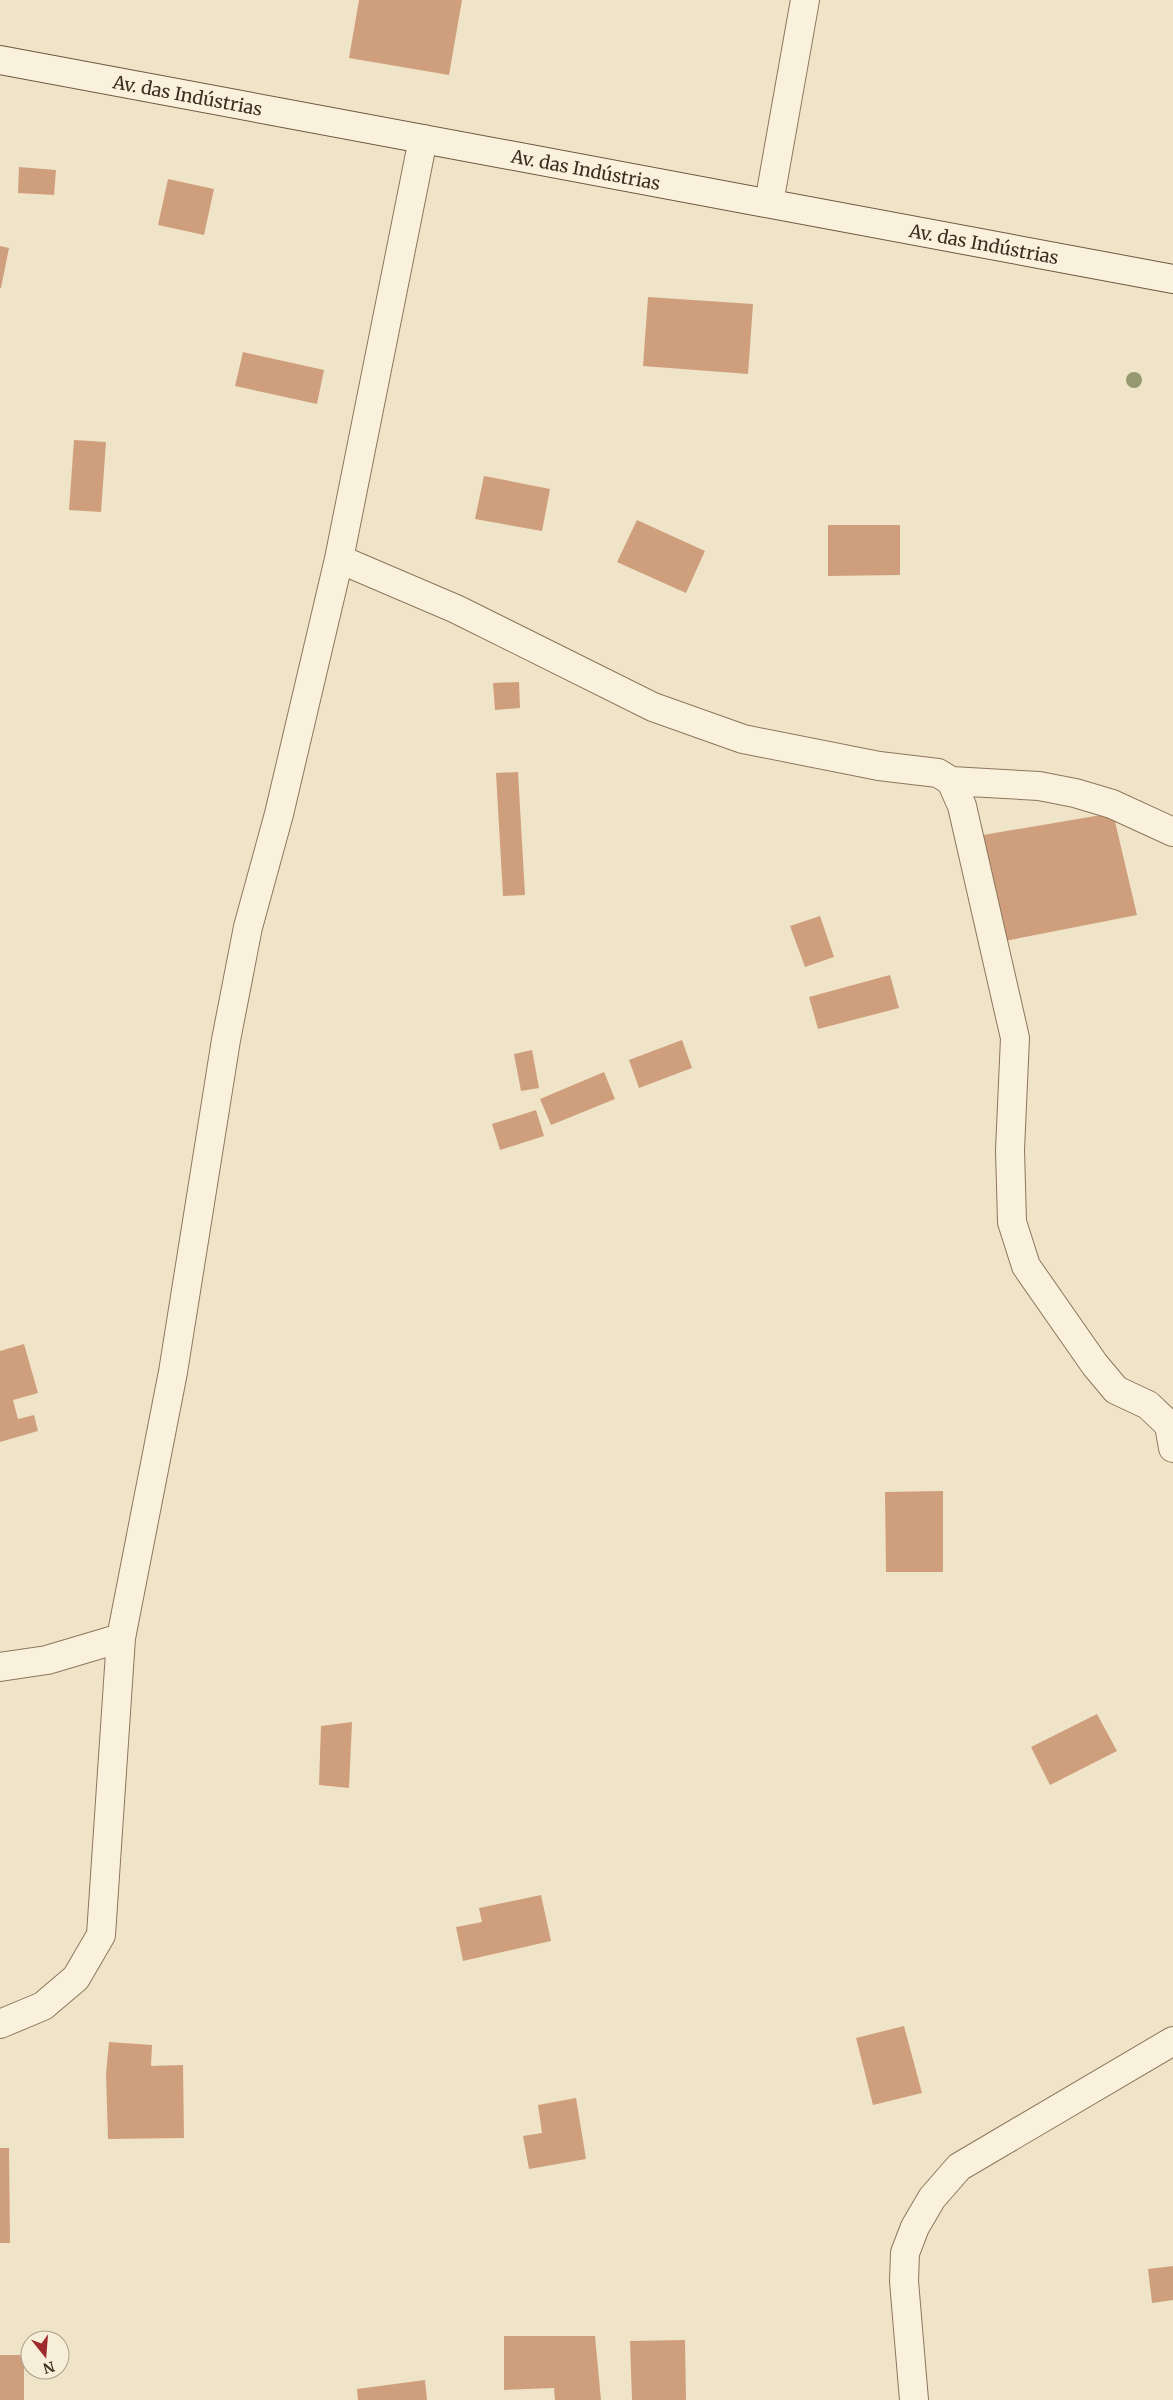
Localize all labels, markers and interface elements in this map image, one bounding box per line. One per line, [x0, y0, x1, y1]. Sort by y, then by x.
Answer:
street label: Av. das Indústrias [110, 70, 264, 120]
street label: Av. das Indústrias [508, 144, 663, 195]
street label: Av. das Indústrias [906, 218, 1061, 269]
north arrow [20, 2330, 70, 2380]
text: N [41, 2357, 57, 2378]

